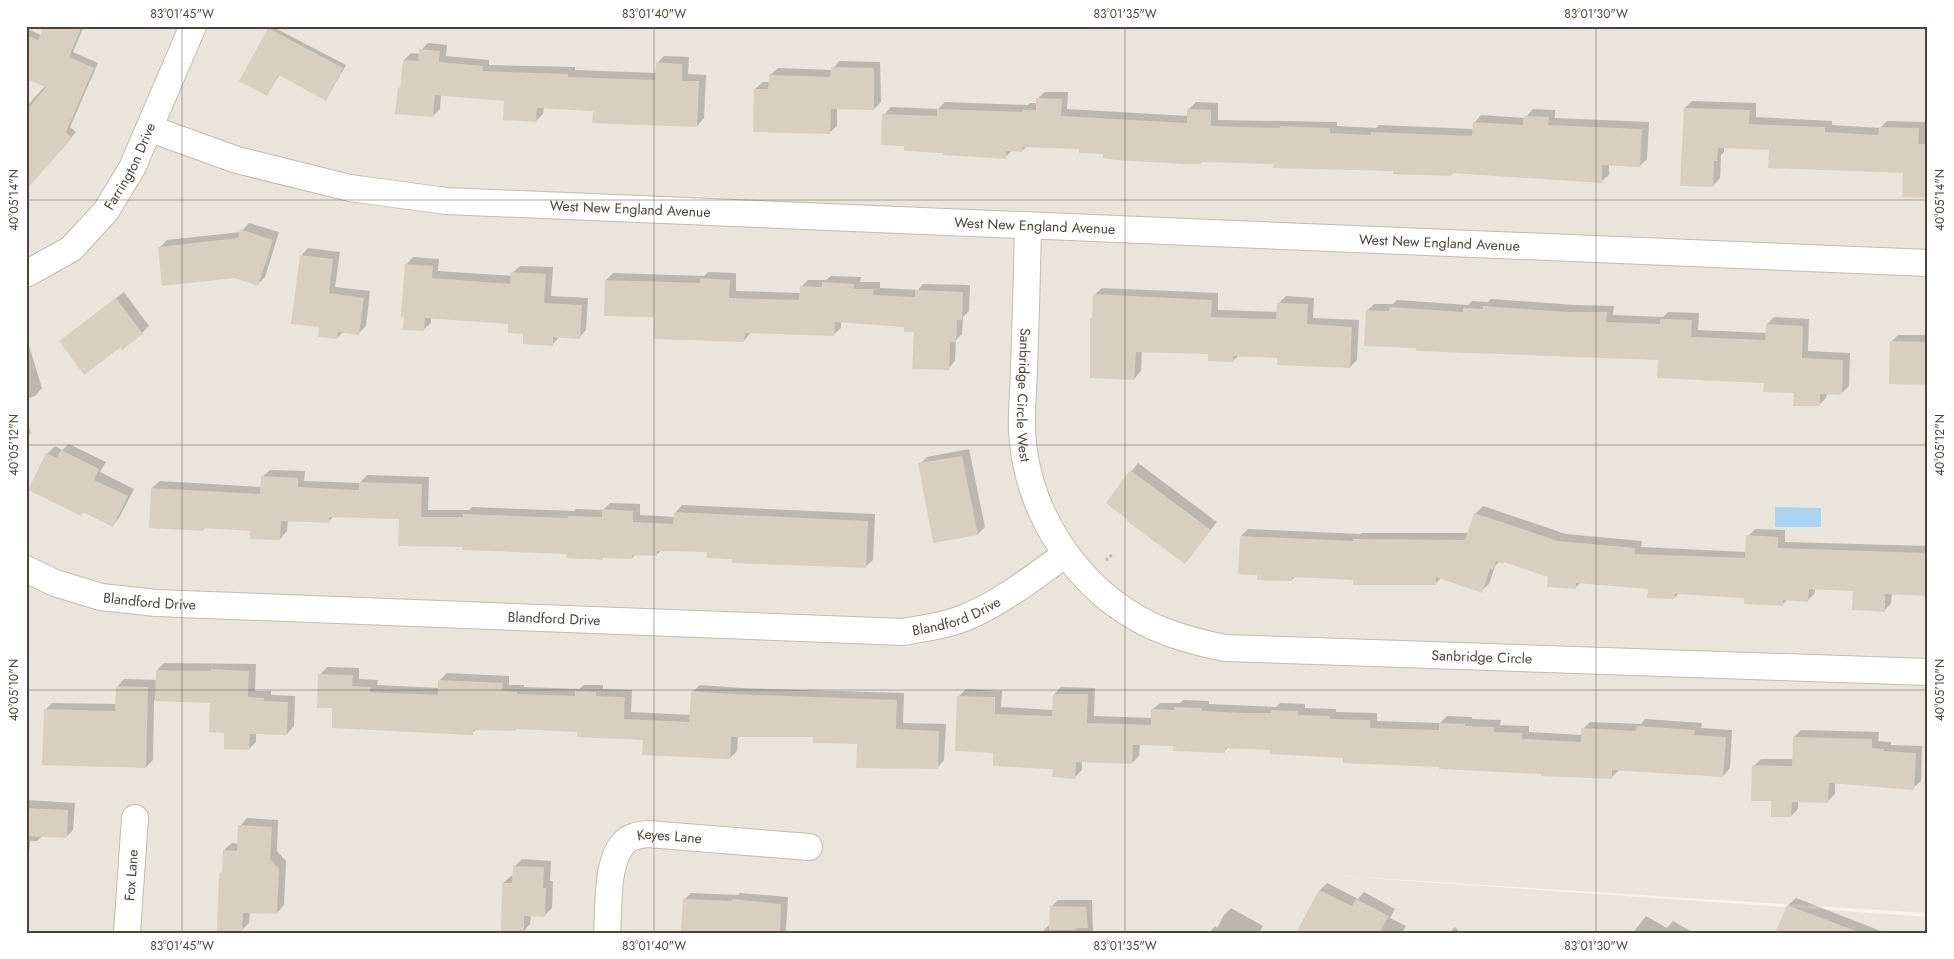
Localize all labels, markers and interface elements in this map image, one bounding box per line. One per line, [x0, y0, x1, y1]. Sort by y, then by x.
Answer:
text: 83°01'45"W [150, 5, 214, 23]
text: 83°01'40"W [622, 5, 686, 23]
text: 83°01'35"W [1093, 5, 1157, 23]
text: 83°01'30"W [1564, 5, 1628, 23]
street label: Farrington Drive [99, 120, 160, 214]
text: 40°05'14"N [5, 169, 23, 231]
text: 40°05'14"N [1931, 169, 1949, 231]
street label: West New England Avenue [549, 195, 711, 222]
street label: West New England Avenue [954, 212, 1116, 239]
street label: West New England Avenue [1359, 229, 1520, 256]
street label: Sanbridge Circle West [1012, 328, 1036, 464]
text: 40°05'12"N [5, 414, 23, 476]
text: 40°05'12"N [1931, 414, 1949, 476]
street label: Blandford Drive [102, 587, 196, 615]
street label: Blandford Drive [911, 592, 1004, 640]
street label: Blandford Drive [507, 607, 601, 630]
street label: Sanbridge Circle [1431, 645, 1532, 668]
text: 40°05'10"N [5, 659, 23, 721]
text: 40°05'10"N [1931, 659, 1949, 721]
street label: Keyes Lane [635, 824, 703, 848]
street label: Fox Lane [119, 849, 143, 902]
text: 83°01'45"W [150, 937, 214, 955]
text: 83°01'40"W [622, 937, 686, 955]
text: 83°01'35"W [1093, 937, 1157, 955]
text: 83°01'30"W [1564, 937, 1628, 955]

